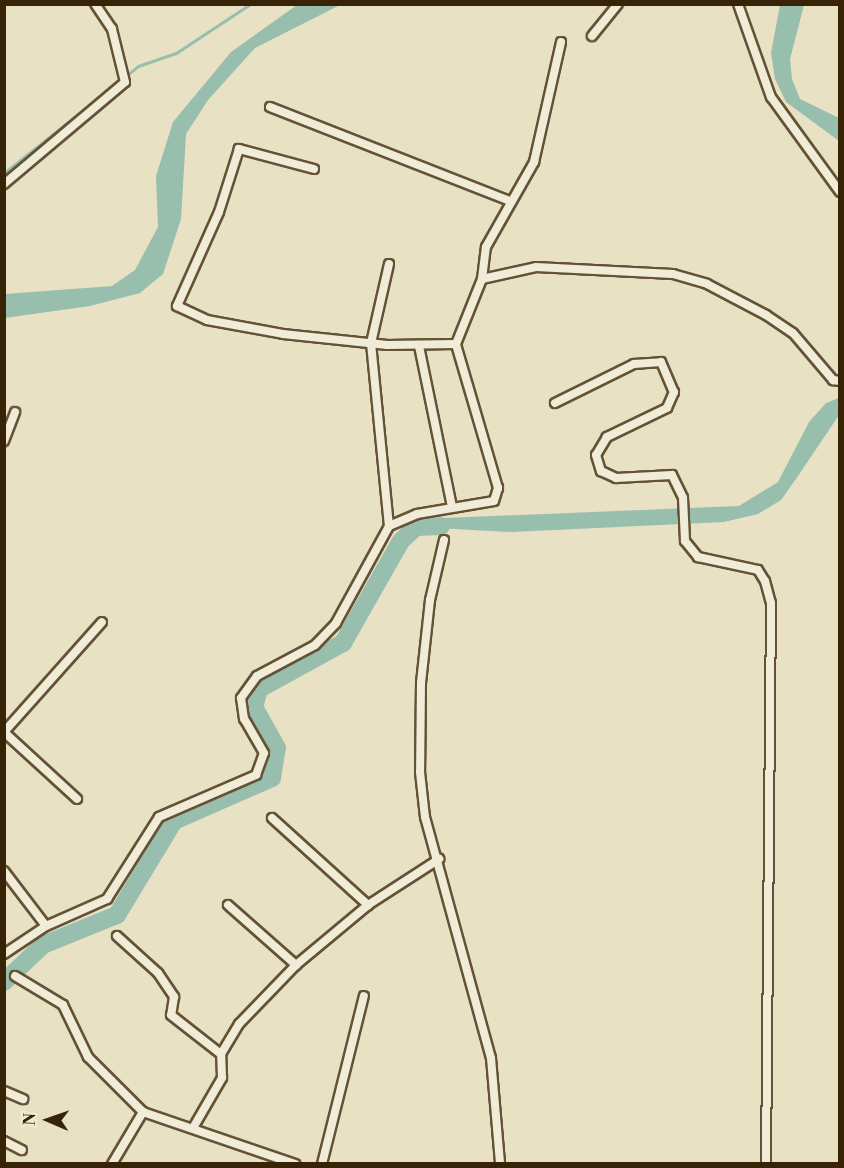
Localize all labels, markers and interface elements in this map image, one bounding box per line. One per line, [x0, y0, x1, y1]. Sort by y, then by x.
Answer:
north arrow [18, 1090, 78, 1150]
text: N [20, 1113, 40, 1126]

